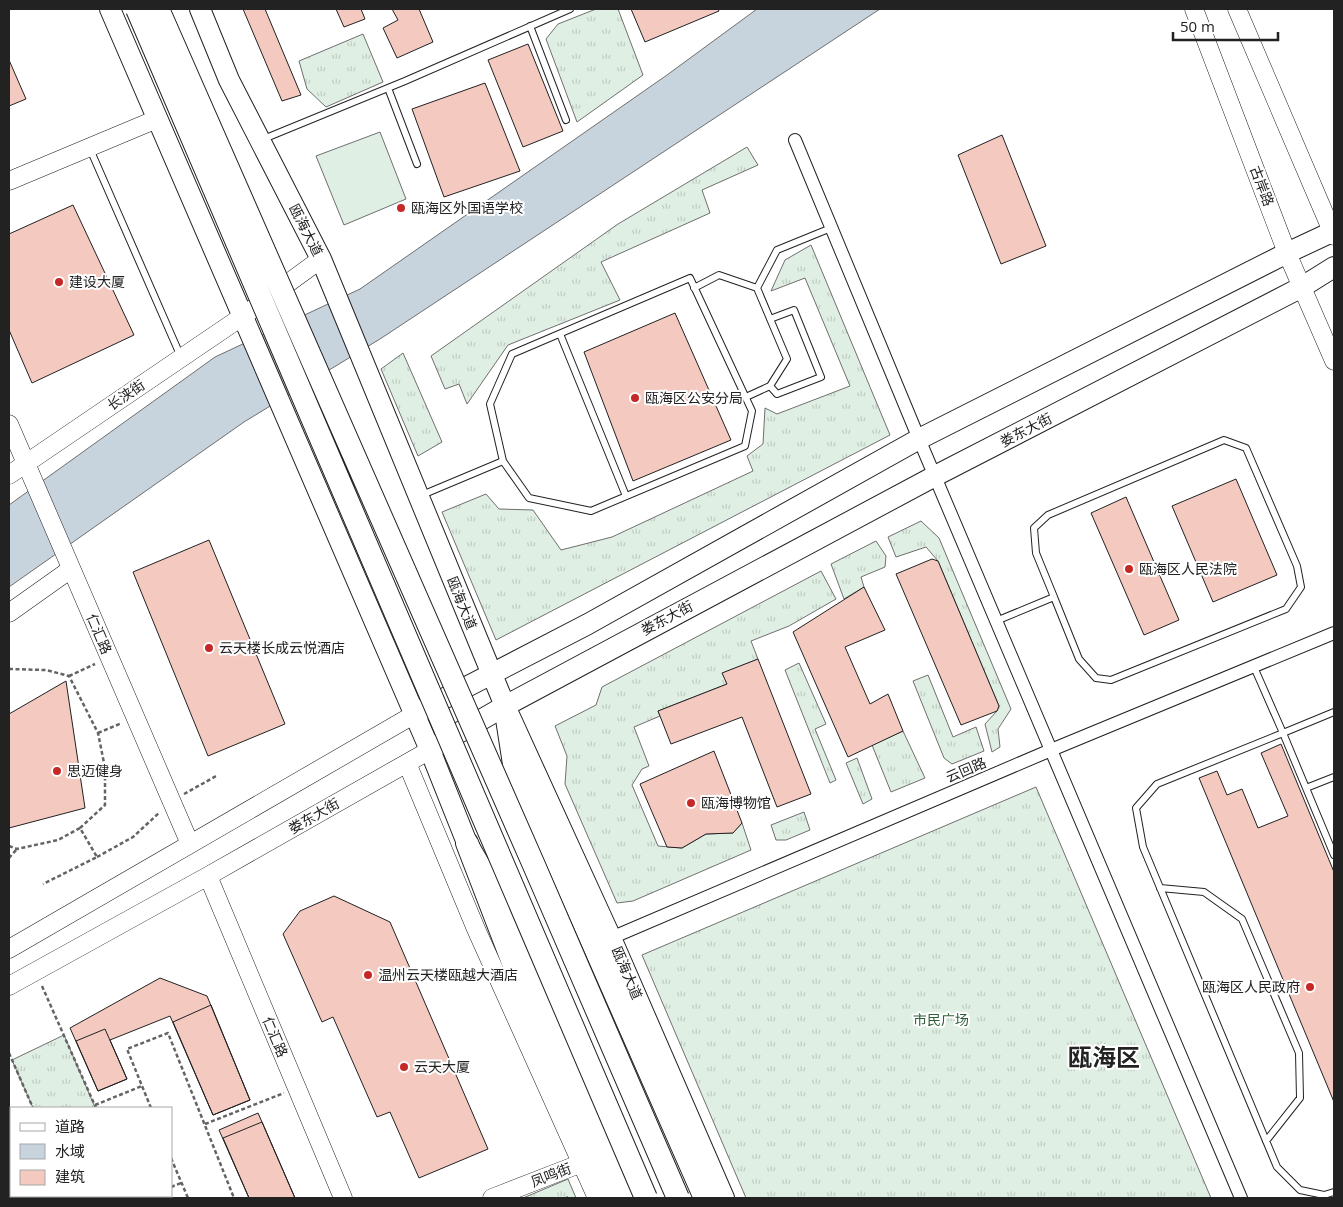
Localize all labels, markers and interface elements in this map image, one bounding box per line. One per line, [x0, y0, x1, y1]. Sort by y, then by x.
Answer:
scale bar [1173, 10, 1278, 42]
text: 50 m [1180, 16, 1215, 36]
street label: 古岸路 [1246, 163, 1279, 209]
place label: 瓯海区外国语学校 [411, 198, 523, 217]
street label: 瓯海大道 [285, 201, 328, 259]
marker: 瓯海区外国语学校 [395, 202, 407, 214]
place label: 建设大厦 [69, 272, 125, 291]
marker: 建设大厦 [53, 276, 65, 288]
street label: 长浃街 [103, 375, 148, 414]
place label: 瓯海区公安分局 [645, 388, 743, 407]
marker: 瓯海区公安分局 [629, 392, 641, 404]
street label: 娄东大街 [997, 408, 1055, 451]
place label: 瓯海区人民法院 [1139, 559, 1237, 578]
marker: 瓯海区人民法院 [1123, 563, 1135, 575]
street label: 瓯海大道 [443, 573, 482, 632]
street label: 娄东大街 [638, 596, 696, 639]
street label: 仁汇路 [83, 611, 116, 657]
place label: 云天楼长成云悦酒店 [219, 638, 345, 657]
marker: 云天楼长成云悦酒店 [203, 642, 215, 654]
street label: 云回路 [943, 753, 989, 786]
place label: 思迈健身 [67, 761, 123, 780]
marker: 思迈健身 [51, 765, 63, 777]
street label: 娄东大街 [285, 793, 343, 838]
place label: 瓯海博物馆 [701, 793, 771, 812]
marker: 瓯海博物馆 [685, 797, 697, 809]
street label: 瓯海大道 [608, 943, 647, 1002]
place label: 温州云天楼瓯越大酒店 [378, 965, 518, 984]
marker: 温州云天楼瓯越大酒店 [362, 969, 374, 981]
place label: 瓯海区人民政府 [1202, 977, 1300, 996]
marker: 瓯海区人民政府 [1304, 981, 1316, 993]
park label: 市民广场 [913, 1010, 969, 1029]
street label: 仁汇路 [259, 1014, 292, 1060]
district label: 瓯海区 [1068, 1040, 1140, 1073]
place label: 云天大厦 [414, 1057, 470, 1076]
marker: 云天大厦 [398, 1061, 410, 1073]
legend [10, 1107, 172, 1197]
text: 道路 [55, 1116, 85, 1136]
text: 水域 [55, 1141, 85, 1161]
street label: 凤鸣街 [528, 1158, 574, 1191]
text: 建筑 [55, 1166, 85, 1186]

